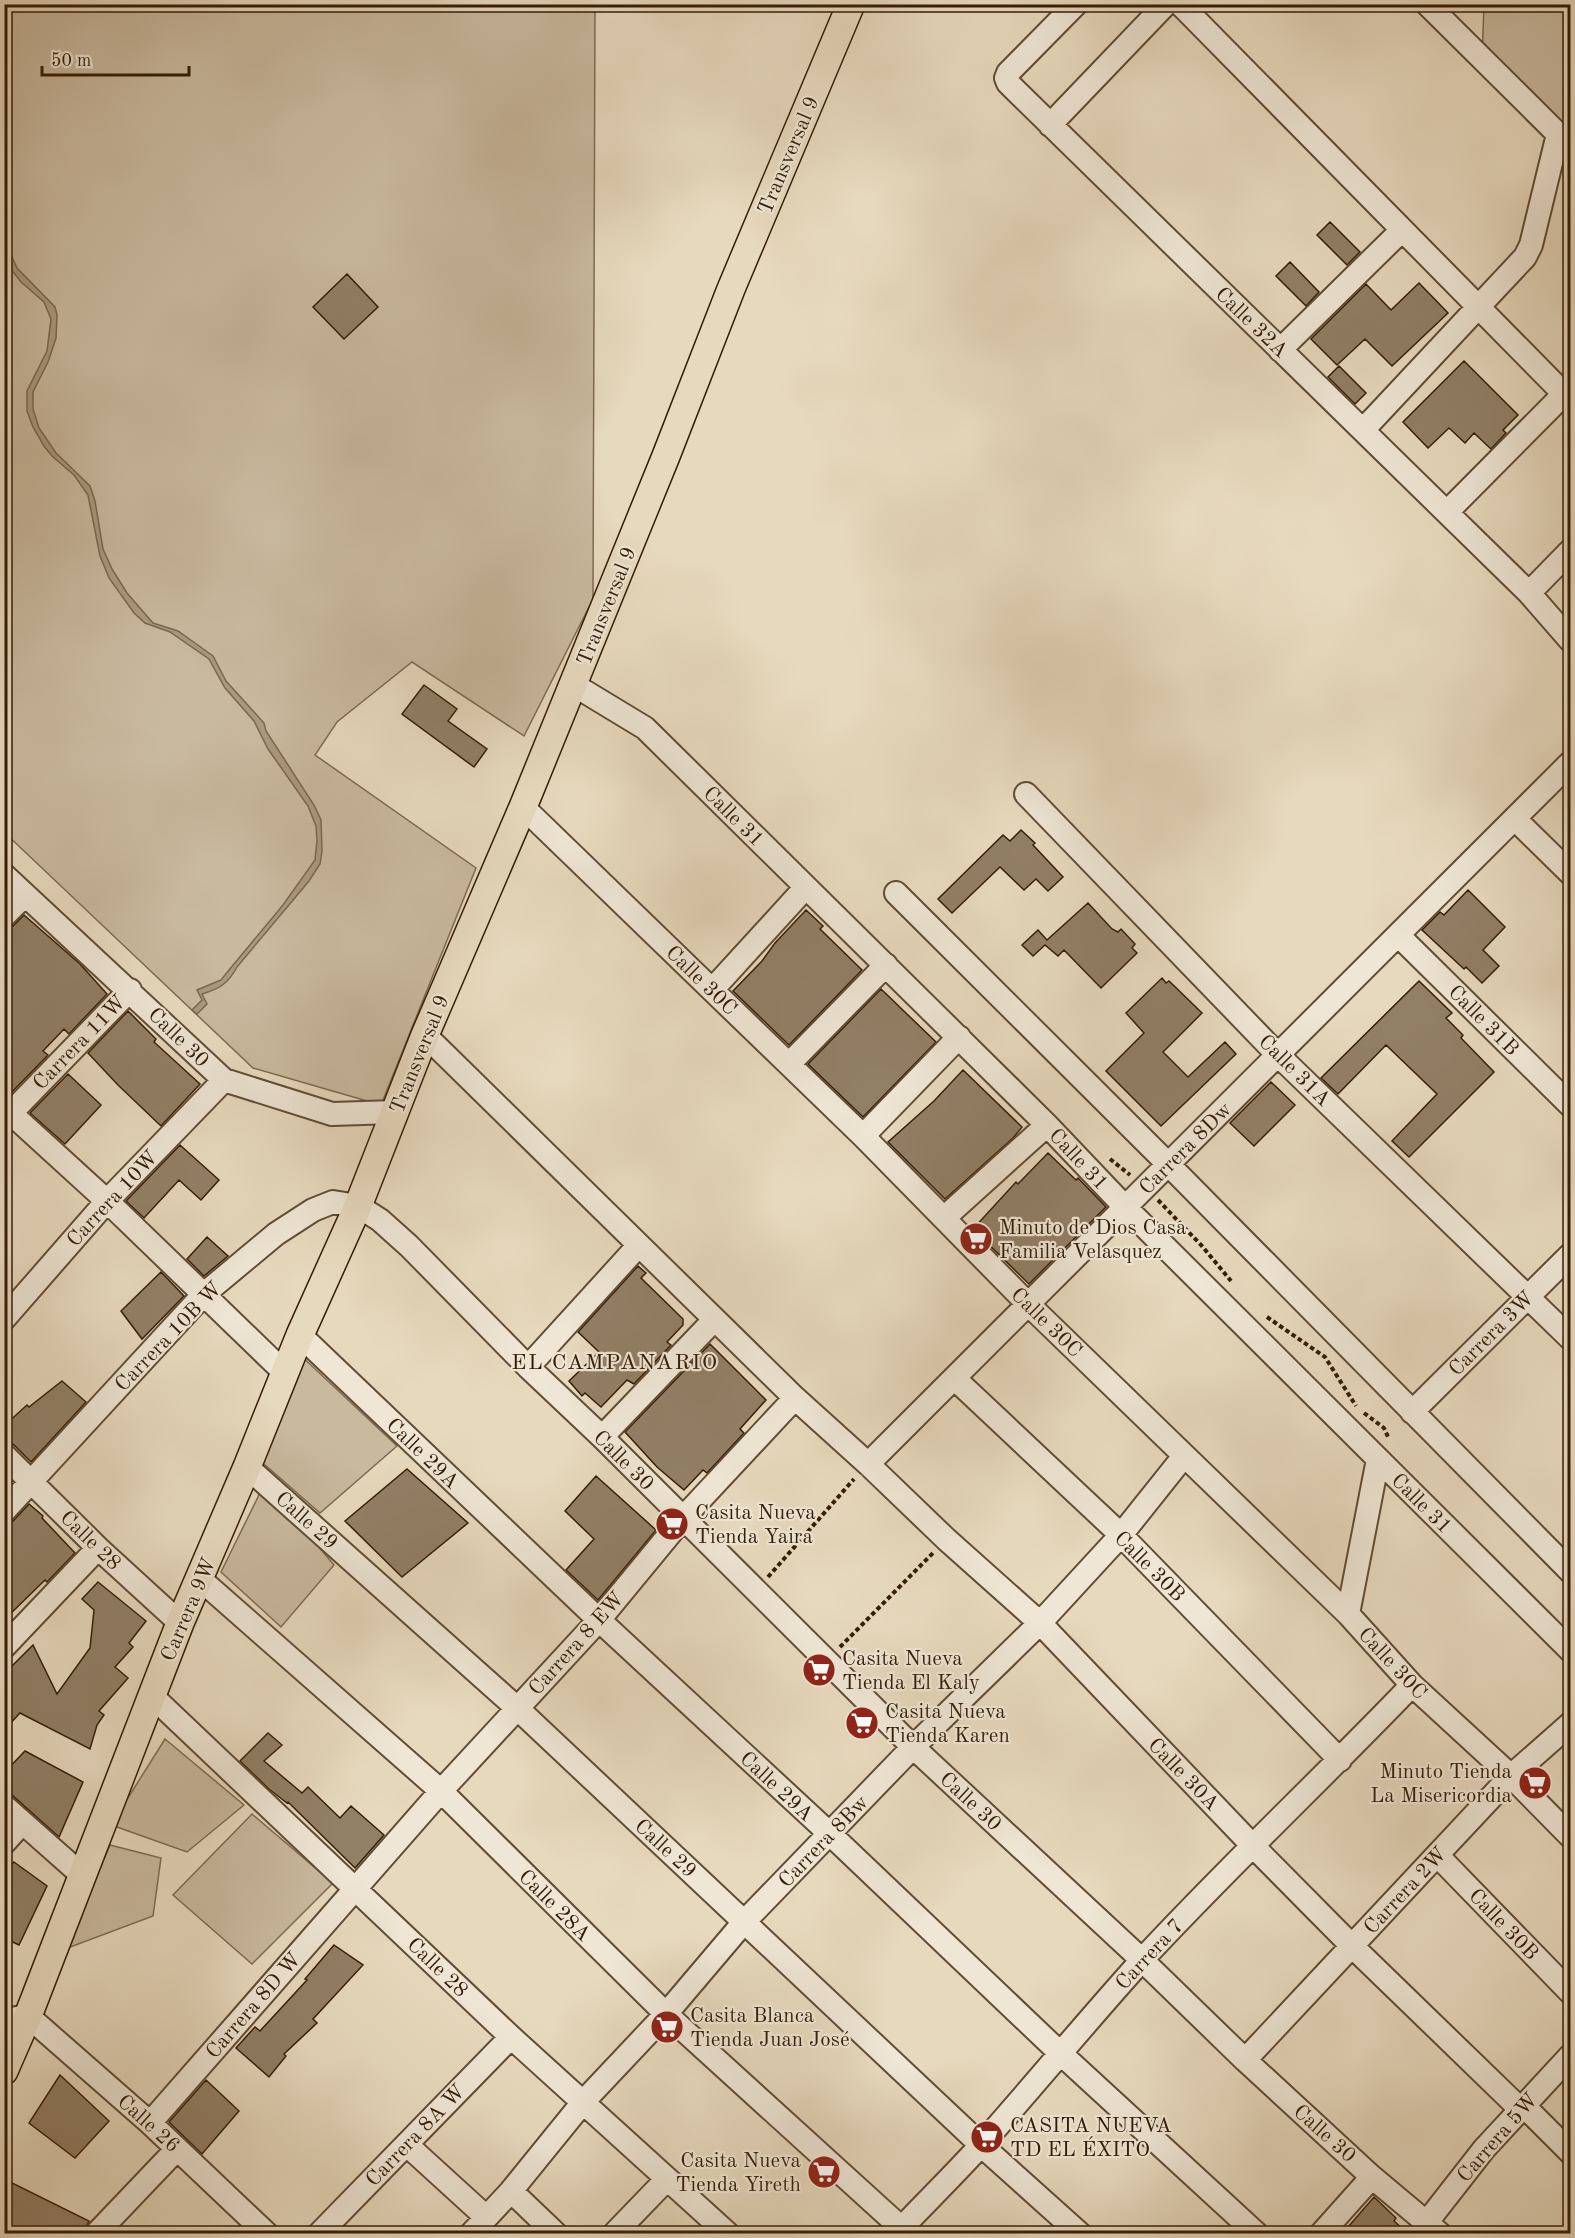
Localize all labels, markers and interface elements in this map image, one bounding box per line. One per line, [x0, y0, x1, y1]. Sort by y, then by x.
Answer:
scale bar [42, 39, 189, 77]
text: 50 m [51, 52, 91, 70]
street label: Transversal 9 [755, 93, 824, 218]
street label: Calle 32A [1211, 284, 1291, 362]
street label: Transversal 9 [574, 544, 641, 669]
street label: Calle 31 [699, 783, 767, 851]
street label: Calle 30C [661, 942, 741, 1020]
street label: Calle 31B [1444, 982, 1522, 1060]
street label: Carrera 11W [30, 992, 130, 1095]
street label: Transversal 9 [387, 992, 454, 1117]
street label: Calle 30 [143, 1004, 212, 1072]
street label: Calle 31A [1254, 1031, 1334, 1111]
street label: Carrera 8Dw [1136, 1099, 1236, 1199]
street label: Calle 31 [1044, 1125, 1111, 1195]
street label: Carrera 10W [63, 1147, 163, 1251]
place label: Minuto de Dios Casa Familia Velasquez [999, 1218, 1186, 1263]
supermarket icon: Minuto de Dios Casa Familia Velasquez [958, 1221, 994, 1257]
street label: Carrera 10B W [112, 1278, 226, 1396]
street label: Calle 30C [1006, 1284, 1086, 1362]
street label: Carrera 3W [1445, 1287, 1539, 1381]
district label: EL CAMPANARIO [511, 1352, 719, 1374]
street label: Calle 29A [382, 1415, 462, 1493]
street label: Calle 30 [589, 1427, 657, 1495]
street label: Calle 31 [1387, 1470, 1455, 1538]
street label: Calle 29 [271, 1488, 341, 1554]
place label: Casita Nueva Tienda Yaira [695, 1503, 816, 1548]
supermarket icon: Casita Nueva Tienda Yaira [654, 1506, 690, 1542]
street label: Calle 28 [55, 1507, 124, 1575]
street label: Calle 30B [1110, 1528, 1188, 1606]
street label: Carrera 9W [158, 1554, 221, 1665]
street label: Carrera 8 EW [525, 1588, 629, 1700]
street label: Calle 30C [1354, 1624, 1430, 1704]
place label: Casita Nueva Tienda El Kaly [842, 1649, 980, 1694]
supermarket icon: Casita Nueva Tienda El Kaly [801, 1652, 837, 1688]
place label: Casita Nueva Tienda Karen [885, 1702, 1010, 1747]
supermarket icon: Casita Nueva Tienda Karen [844, 1705, 880, 1741]
street label: Calle 30A [1144, 1735, 1222, 1815]
street label: Calle 29A [735, 1748, 817, 1826]
place label: Minuto Tienda La Misericordia [1370, 1762, 1512, 1807]
supermarket icon: Minuto Tienda La Misericordia [1517, 1765, 1553, 1801]
street label: Calle 30 [935, 1769, 1005, 1836]
street label: Carrera 8Bw [775, 1792, 873, 1892]
street label: Calle 29 [630, 1816, 700, 1883]
street label: Carrera 2W [1361, 1843, 1452, 1939]
street label: Calle 28A [514, 1866, 594, 1946]
street label: Calle 30B [1464, 1885, 1542, 1965]
street label: Carrera 7 [1112, 1916, 1188, 1995]
street label: Calle 28 [402, 1934, 471, 2002]
street label: Carrera 8D W [203, 1949, 306, 2063]
place label: Casita Blanca Tienda Juan José [690, 2006, 850, 2051]
supermarket icon: Casita Blanca Tienda Juan José [649, 2009, 685, 2045]
street label: Carrera 8A W [362, 2081, 470, 2191]
street label: Carrera 5W [1454, 2089, 1542, 2187]
street label: Calle 26 [113, 2091, 183, 2157]
street label: Calle 30 [1289, 2101, 1359, 2167]
place label: CASITA NUEVA TD EL ÉXITO [1010, 2116, 1172, 2161]
supermarket icon: CASITA NUEVA TD EL ÉXITO [969, 2119, 1005, 2155]
place label: Casita Nueva Tienda Yireth [675, 2151, 801, 2196]
supermarket icon: Casita Nueva Tienda Yireth [806, 2154, 842, 2190]

